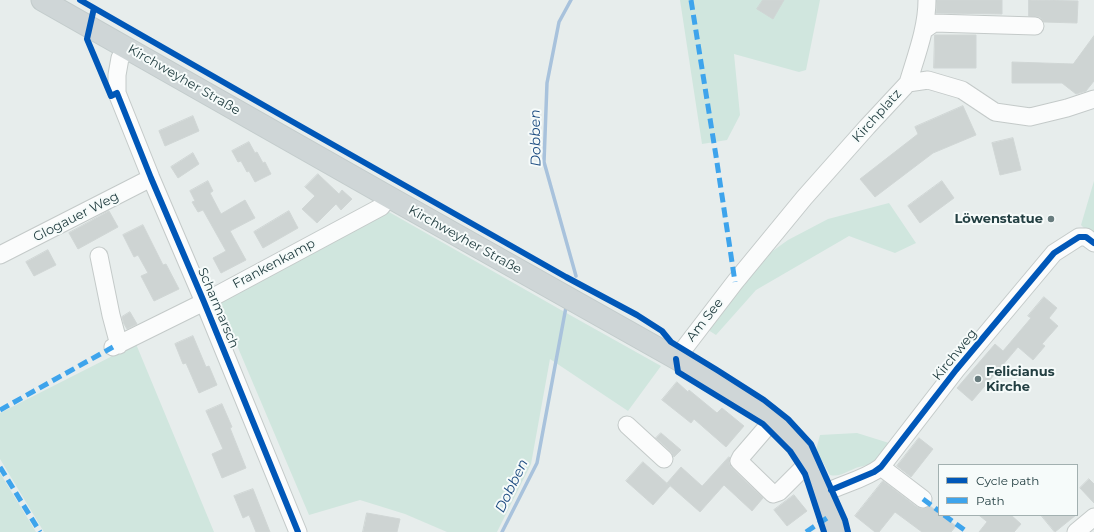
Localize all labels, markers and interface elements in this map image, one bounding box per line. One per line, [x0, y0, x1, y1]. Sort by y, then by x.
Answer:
street label: Kirchweyher Straße [125, 41, 243, 119]
street label: Kirchplatz [849, 86, 905, 146]
water label: Dobben [527, 109, 545, 167]
street label: Glogauer Weg [31, 189, 121, 245]
street label: Kirchweyher Straße [406, 202, 524, 278]
place label: Löwenstatue [955, 211, 1043, 227]
marker: Löwenstatue [1046, 214, 1056, 224]
street label: Frankenkamp [230, 236, 318, 292]
street label: Scharmarsch [194, 265, 242, 351]
street label: Am See [683, 295, 727, 345]
street label: Kirchweg [930, 326, 980, 384]
place label: Felicianus Kirche [986, 364, 1055, 395]
marker: Felicianus Kirche [973, 374, 983, 384]
water label: Dobben [492, 457, 532, 515]
legend [938, 464, 1078, 516]
text: Cycle path [976, 473, 1039, 488]
text: Path [976, 493, 1005, 508]

